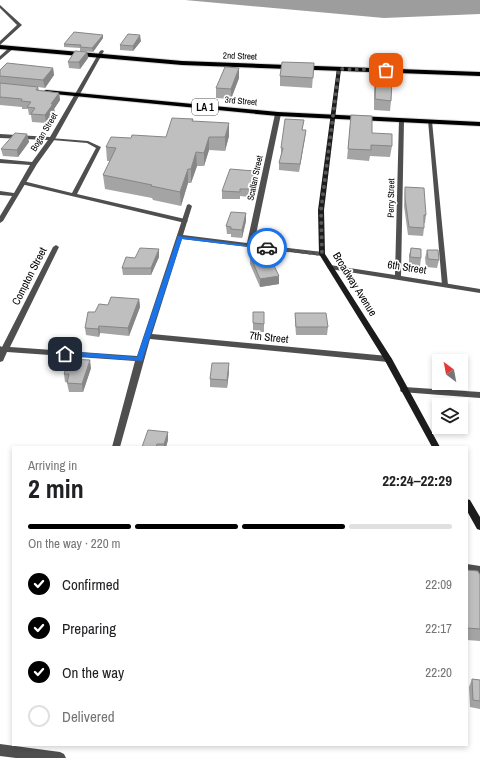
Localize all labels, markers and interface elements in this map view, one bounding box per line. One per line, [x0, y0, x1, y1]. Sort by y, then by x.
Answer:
street label: 2nd Street [223, 49, 257, 63]
pin [369, 53, 403, 87]
icon: bag [375, 59, 397, 81]
street label: 3rd Street [224, 94, 258, 108]
road number: LA 1 [192, 99, 218, 115]
street label: Bogan Street [28, 110, 60, 154]
street label: Scallan Street [244, 154, 266, 202]
street label: Perry Street [385, 178, 397, 218]
courier [247, 228, 287, 268]
icon: car [256, 237, 278, 259]
street label: Compton Street [8, 244, 50, 307]
street label: Broadway Avenue [330, 250, 380, 318]
street label: 6th Street [387, 257, 428, 277]
street label: 7th Street [249, 328, 290, 346]
pin [48, 337, 82, 371]
icon: home [54, 343, 76, 365]
north arrow [432, 354, 468, 390]
map controls [432, 354, 468, 434]
button: layers [432, 398, 468, 434]
text: Arriving in [28, 457, 77, 474]
text: 22:24–22:29 [382, 470, 452, 491]
text: 2 min [28, 471, 84, 506]
text: On the way · 220 m [28, 535, 120, 552]
icon: check [28, 573, 50, 595]
text: Confirmed [62, 574, 119, 595]
text: 22:09 [425, 576, 452, 593]
icon: check [28, 617, 50, 639]
text: Preparing [62, 618, 116, 639]
text: 22:17 [425, 620, 452, 637]
icon: check [28, 661, 50, 683]
text: On the way [62, 662, 124, 683]
text: 22:20 [425, 664, 452, 681]
text: Delivered [62, 706, 115, 727]

